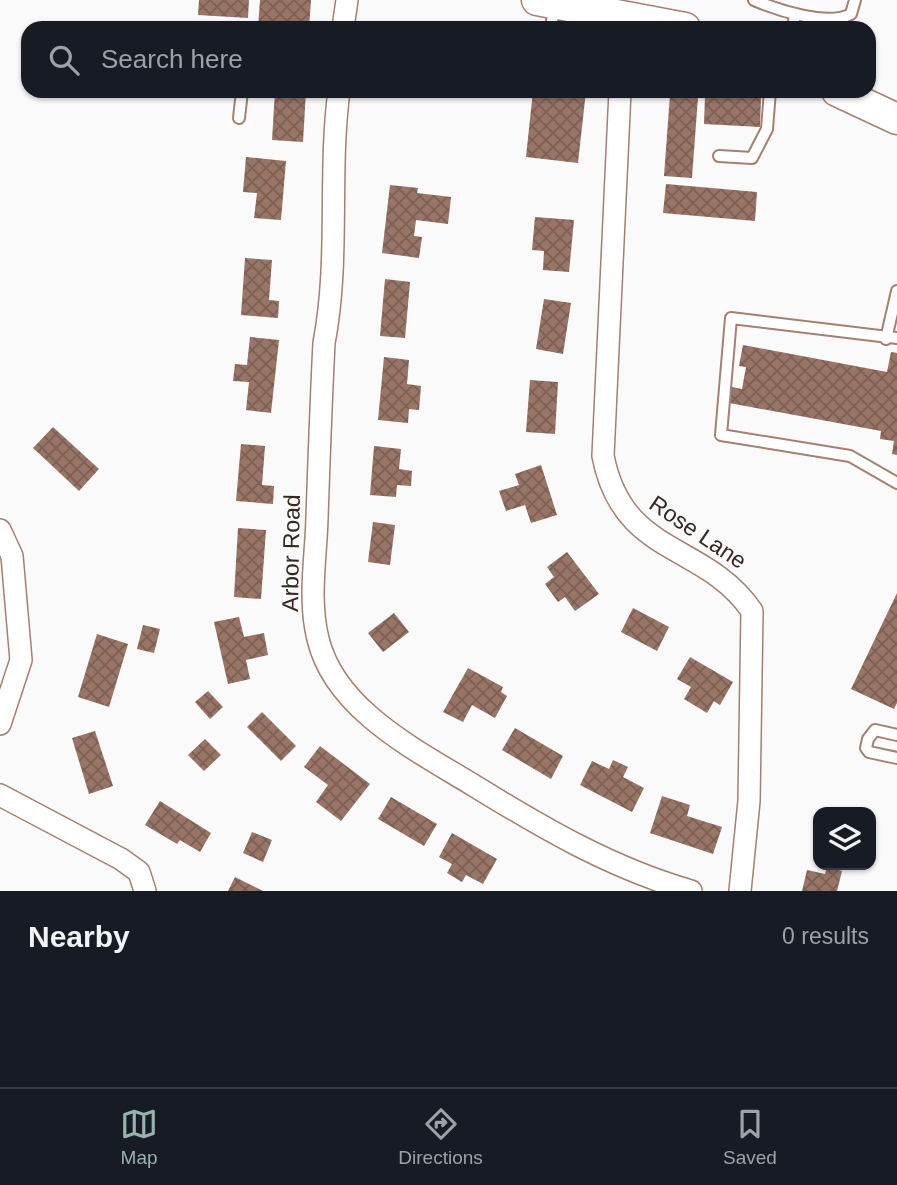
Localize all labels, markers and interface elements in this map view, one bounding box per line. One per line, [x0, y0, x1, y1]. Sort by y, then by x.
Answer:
search box [21, 21, 876, 98]
icon: search [45, 41, 83, 79]
text: Search here [101, 44, 243, 74]
street label: Rose Lane [645, 490, 751, 574]
street label: Arbor Road [277, 494, 305, 612]
map controls [813, 807, 876, 870]
button: layers [813, 807, 876, 870]
text: Nearby [28, 920, 130, 953]
text: 0 results [782, 923, 869, 949]
tab: Map [120, 1105, 158, 1169]
tab: Directions [398, 1105, 483, 1169]
tab: Saved [723, 1105, 777, 1169]

